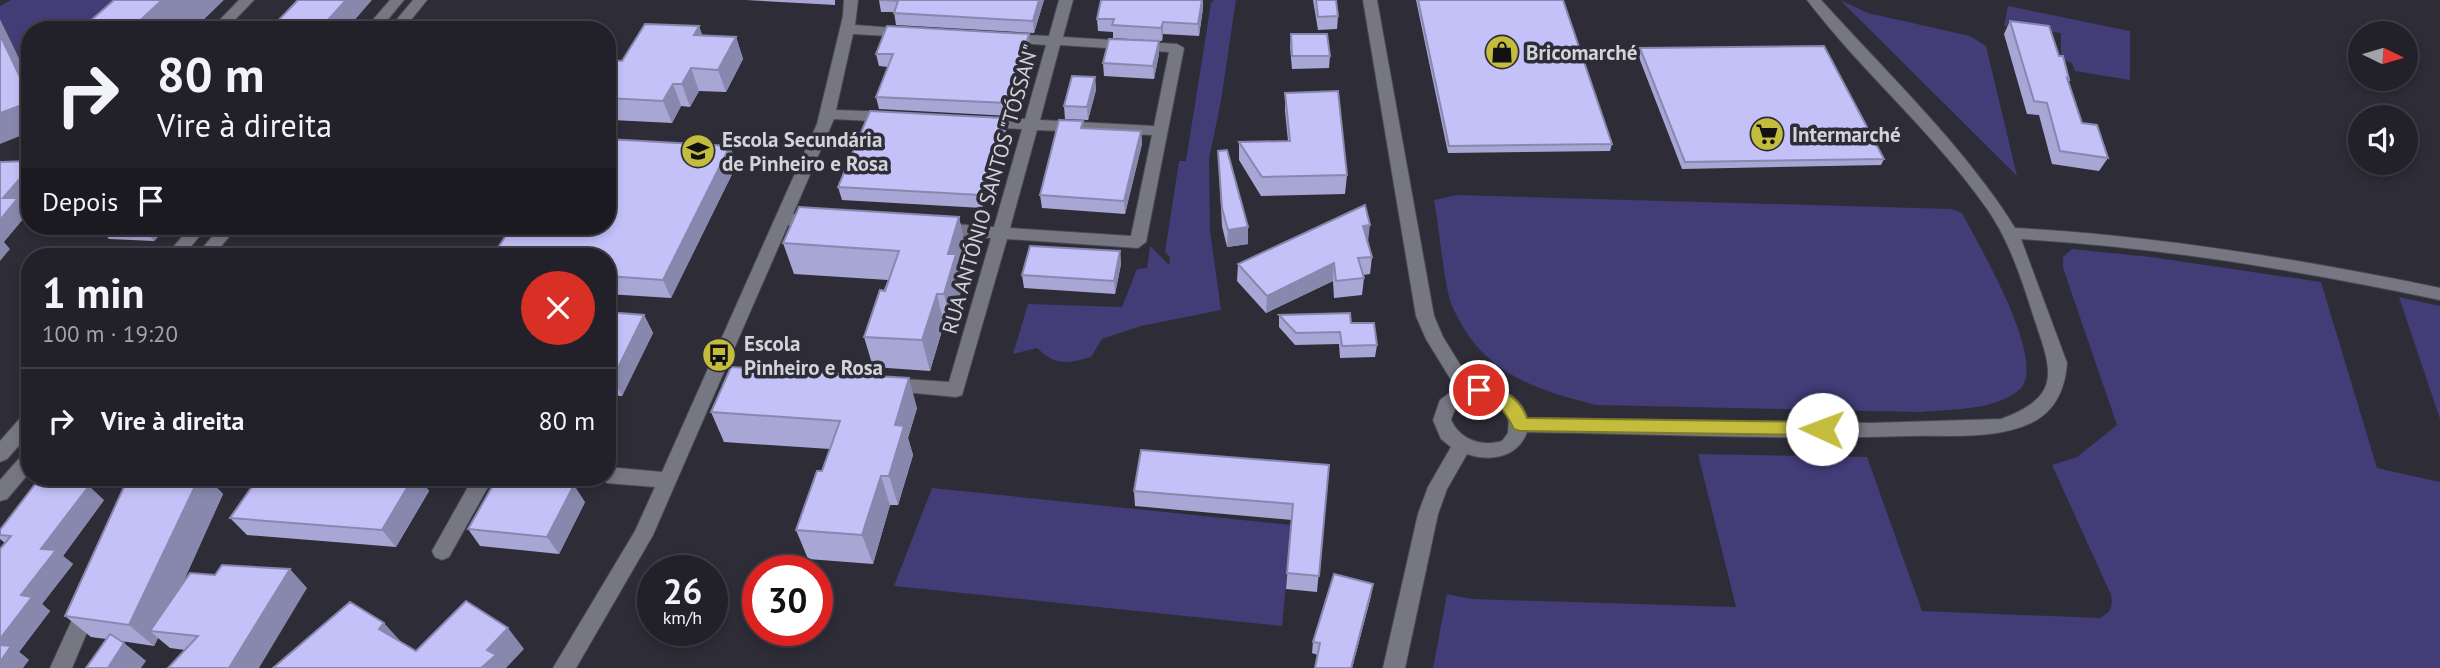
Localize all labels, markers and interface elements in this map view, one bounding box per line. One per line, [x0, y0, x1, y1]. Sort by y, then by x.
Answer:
north arrow [2348, 21, 2418, 91]
map controls [2348, 21, 2418, 175]
shop icon: Bricomarché [1483, 33, 1521, 71]
place label: Bricomarché [1526, 39, 1637, 66]
street label: RUA ANTÓNIO SANTOS "TÓSSAN" [936, 41, 1044, 337]
text: 80 m [157, 42, 264, 106]
icon: right [42, 49, 133, 140]
text: Vire à direita [157, 104, 332, 146]
button: sound [2348, 105, 2418, 175]
supermarket icon: Intermarché [1748, 115, 1786, 153]
place label: Intermarché [1792, 121, 1901, 148]
place label: Escola Secundária de Pinheiro e Rosa [722, 126, 888, 177]
school or university icon: Escola Secundária de Pinheiro e Rosa [679, 132, 717, 170]
icon: arrive [132, 182, 170, 220]
text: Depois [42, 185, 118, 218]
text: 1 min [42, 265, 144, 320]
button: close [521, 271, 595, 345]
text: 100 m · 19:20 [42, 319, 178, 348]
place label: Escola Pinheiro e Rosa [744, 330, 883, 381]
bus stop icon: Escola Pinheiro e Rosa [700, 336, 738, 374]
pin [1449, 360, 1509, 420]
icon: arrive [1460, 371, 1498, 409]
position arrow [1785, 392, 1859, 466]
icon: right [42, 402, 80, 440]
text: Vire à direita [101, 404, 244, 437]
text: 80 m [539, 404, 595, 437]
speed limit sign: 30 [742, 555, 833, 646]
text: 26 [663, 568, 702, 614]
text: km/h [663, 606, 702, 629]

